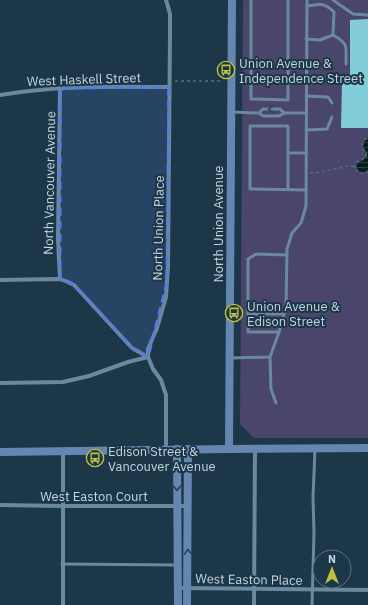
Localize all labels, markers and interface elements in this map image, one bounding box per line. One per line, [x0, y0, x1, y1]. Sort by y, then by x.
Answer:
place label: Union Avenue & Independence Street [239, 55, 363, 87]
bus stop icon: Union Avenue & Independence Street [216, 60, 236, 80]
street label: West Haskell Street [27, 69, 141, 90]
one-way arrow [268, 105, 274, 113]
street label: North Vancouver Avenue [40, 111, 59, 255]
street label: North Union Avenue [210, 166, 227, 282]
street label: North Union Place [149, 175, 168, 281]
place label: Union Avenue & Edison Street [247, 298, 340, 330]
bus stop icon: Union Avenue & Edison Street [224, 303, 244, 323]
place label: Edison Street & Vancouver Avenue [108, 443, 216, 475]
bus stop icon: Edison Street & Vancouver Avenue [85, 448, 105, 468]
one-way arrow [173, 485, 181, 491]
street label: West Easton Court [40, 488, 148, 505]
one-way arrow [184, 549, 192, 555]
north arrow [312, 549, 352, 589]
text: N [328, 552, 336, 566]
street label: West Easton Place [195, 570, 303, 589]

